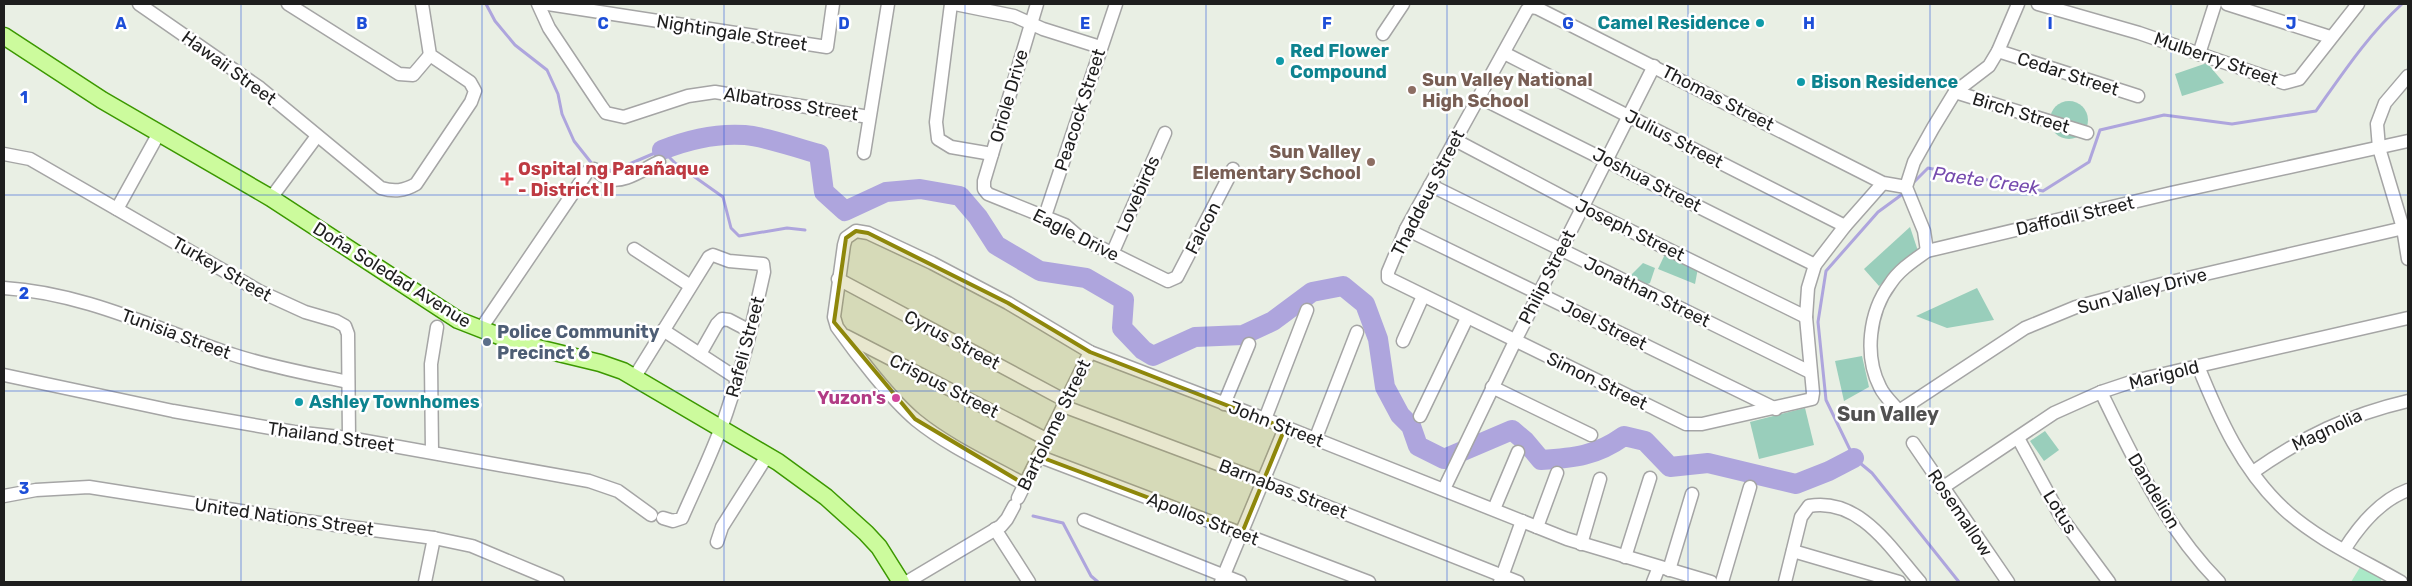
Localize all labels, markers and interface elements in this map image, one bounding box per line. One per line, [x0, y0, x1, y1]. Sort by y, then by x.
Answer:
street label: Nightingale Street [655, 10, 809, 56]
place label: Camel Residence [1598, 12, 1750, 34]
text: A [115, 14, 127, 33]
text: B [356, 14, 368, 33]
text: C [597, 14, 609, 33]
text: D [838, 14, 850, 33]
text: E [1080, 14, 1090, 33]
text: F [1322, 14, 1332, 33]
text: G [1562, 14, 1574, 33]
text: H [1803, 14, 1815, 33]
text: I [2047, 14, 2053, 33]
text: J [2286, 14, 2296, 33]
marker: Camel Residence [1754, 17, 1766, 29]
street label: Hawaii Street [177, 26, 281, 110]
street label: Mulberry Street [2151, 27, 2281, 91]
place label: Red Flower Compound [1290, 40, 1389, 83]
street label: Peacock Street [1050, 46, 1110, 174]
street label: Oriole Drive [985, 47, 1033, 145]
street label: Cedar Street [2014, 47, 2122, 101]
marker: Red Flower Compound [1274, 55, 1286, 67]
street label: Thomas Street [1658, 60, 1778, 136]
place label: Sun Valley National High School [1422, 69, 1593, 112]
place label: Bison Residence [1811, 71, 1959, 93]
marker: Bison Residence [1795, 76, 1807, 88]
street label: Albatross Street [722, 83, 860, 125]
marker: Sun Valley National High School [1406, 84, 1418, 96]
text: 1 [20, 88, 28, 107]
street label: Birch Street [1970, 88, 2072, 138]
street label: Julius Street [1621, 105, 1727, 173]
street label: Thaddeus Street [1387, 126, 1469, 260]
place label: Sun Valley Elementary School [1192, 141, 1361, 184]
street label: Joshua Street [1589, 143, 1705, 217]
street label: Lovebirds [1111, 152, 1165, 236]
marker: Sun Valley Elementary School [1365, 156, 1377, 168]
place label: Ospital ng Parañaque - District II [518, 158, 709, 201]
water label: Paete Creek [1931, 162, 2041, 199]
marker: Ospital ng Parañaque - District II [500, 172, 514, 186]
street label: Daffodil Street [2014, 192, 2136, 240]
street label: Joseph Street [1572, 194, 1688, 266]
street label: Falcon [1181, 198, 1225, 258]
street label: Eagle Drive [1029, 204, 1123, 266]
street label: Doña Soledad Avenue [309, 217, 475, 333]
street label: Philip Street [1514, 226, 1580, 328]
street label: Turkey Street [168, 232, 276, 306]
street label: Jonathan Street [1580, 252, 1714, 332]
street label: Sun Valley Drive [2075, 263, 2209, 319]
text: 2 [19, 284, 29, 303]
street label: Rafeli Street [721, 294, 769, 400]
street label: Joel Street [1558, 295, 1650, 355]
street label: Tunisia Street [118, 304, 234, 364]
street label: Cyrus Street [900, 306, 1004, 374]
place label: Police Community Precinct 6 [497, 321, 660, 364]
marker: Police Community Precinct 6 [481, 336, 493, 348]
street label: Simon Street [1543, 347, 1651, 415]
street label: Crispus Street [886, 349, 1002, 423]
street label: Bartolome Street [1013, 356, 1095, 494]
street label: Marigold [2127, 356, 2201, 394]
place label: Yuzon's [817, 387, 886, 409]
place label: Ashley Townhomes [309, 391, 480, 413]
marker: Yuzon's [890, 392, 902, 404]
marker: Ashley Townhomes [293, 396, 305, 408]
street label: John Street [1225, 396, 1327, 452]
district label: Sun Valley [1837, 402, 1939, 426]
street label: Magnolia [2288, 404, 2366, 456]
street label: Thailand Street [266, 417, 396, 457]
street label: Dandelion [2123, 449, 2185, 533]
street label: Barnabas Street [1216, 454, 1350, 524]
street label: Rosemallow [1923, 465, 1997, 561]
text: 3 [19, 479, 29, 498]
street label: Lotus [2038, 486, 2082, 538]
street label: Apollos Street [1144, 488, 1262, 550]
street label: United Nations Street [193, 494, 375, 540]

